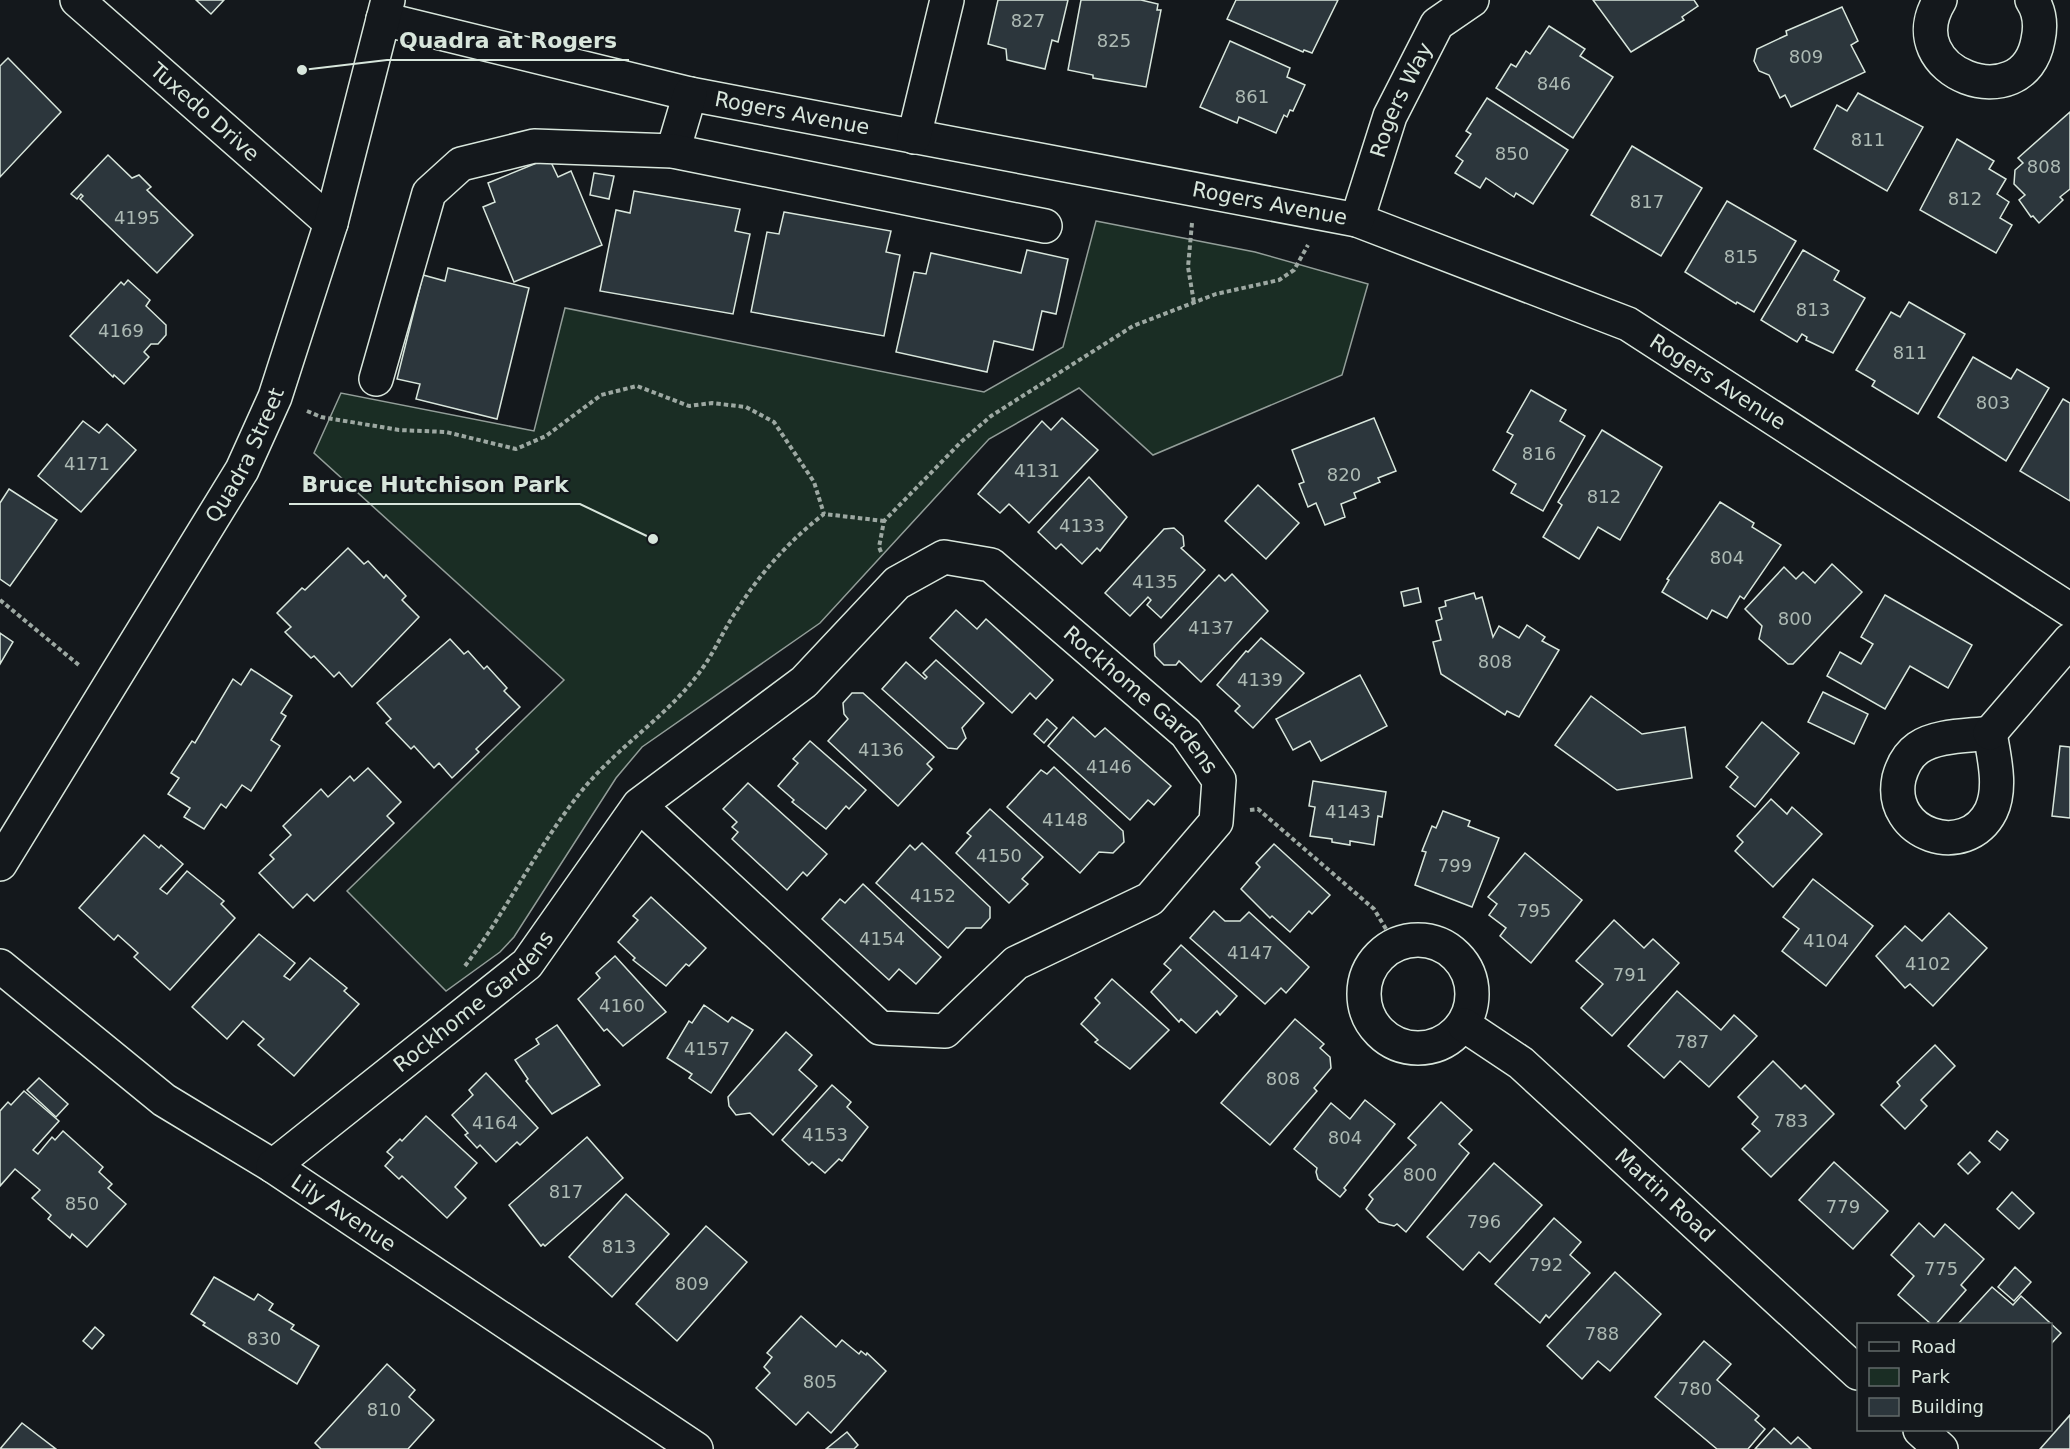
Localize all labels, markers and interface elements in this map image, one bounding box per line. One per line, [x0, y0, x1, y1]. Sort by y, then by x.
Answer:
house number: 827 [1011, 10, 1045, 31]
callout: Quadra at Rogers [387, 20, 629, 60]
text: Quadra at Rogers [399, 28, 617, 53]
house number: 825 [1097, 30, 1131, 51]
street label: Rogers Way [1366, 39, 1437, 161]
house number: 809 [1789, 46, 1823, 67]
street label: Tuxedo Drive [145, 57, 264, 166]
house number: 846 [1537, 73, 1571, 94]
house number: 861 [1235, 86, 1269, 107]
street label: Rogers Avenue [713, 87, 872, 140]
house number: 811 [1851, 129, 1885, 150]
house number: 850 [1495, 143, 1529, 164]
house number: 808 [2027, 156, 2061, 177]
street label: Rogers Avenue [1190, 177, 1349, 230]
house number: 812 [1948, 188, 1982, 209]
house number: 817 [1630, 191, 1664, 212]
house number: 4195 [114, 207, 160, 228]
house number: 815 [1724, 246, 1758, 267]
house number: 813 [1796, 299, 1830, 320]
house number: 4169 [98, 320, 144, 341]
street label: Rogers Avenue [1645, 329, 1790, 435]
house number: 811 [1893, 342, 1927, 363]
street label: Quadra Street [201, 385, 289, 527]
house number: 803 [1976, 392, 2010, 413]
house number: 816 [1522, 443, 1556, 464]
house number: 4171 [64, 453, 110, 474]
house number: 4131 [1014, 460, 1060, 481]
callout: Bruce Hutchison Park [289, 464, 580, 504]
house number: 820 [1327, 464, 1361, 485]
text: Bruce Hutchison Park [301, 472, 570, 497]
house number: 812 [1587, 486, 1621, 507]
house number: 4133 [1059, 515, 1105, 536]
house number: 804 [1710, 547, 1744, 568]
house number: 4135 [1132, 571, 1178, 592]
house number: 800 [1778, 608, 1812, 629]
house number: 4137 [1188, 617, 1234, 638]
street label: Rockhome Gardens [1059, 621, 1223, 778]
house number: 808 [1478, 651, 1512, 672]
house number: 4139 [1237, 669, 1283, 690]
house number: 4136 [858, 739, 904, 760]
house number: 4146 [1086, 756, 1132, 777]
house number: 4143 [1325, 801, 1371, 822]
house number: 4148 [1042, 809, 1088, 830]
house number: 4150 [976, 845, 1022, 866]
house number: 799 [1438, 855, 1472, 876]
house number: 4152 [910, 885, 956, 906]
house number: 795 [1517, 900, 1551, 921]
street label: Rockhome Gardens [389, 926, 559, 1077]
house number: 4154 [859, 928, 905, 949]
house number: 4104 [1803, 930, 1849, 951]
house number: 4147 [1227, 942, 1273, 963]
house number: 4102 [1905, 953, 1951, 974]
house number: 791 [1613, 964, 1647, 985]
house number: 4160 [599, 995, 645, 1016]
house number: 787 [1675, 1031, 1709, 1052]
house number: 4157 [684, 1038, 730, 1059]
house number: 808 [1266, 1068, 1300, 1089]
house number: 783 [1774, 1110, 1808, 1131]
house number: 4164 [472, 1112, 518, 1133]
house number: 4153 [802, 1124, 848, 1145]
house number: 804 [1328, 1127, 1362, 1148]
street label: Martin Road [1610, 1144, 1720, 1247]
house number: 800 [1403, 1164, 1437, 1185]
street label: Lily Avenue [287, 1170, 400, 1257]
house number: 817 [549, 1181, 583, 1202]
house number: 850 [65, 1193, 99, 1214]
house number: 779 [1826, 1196, 1860, 1217]
house number: 796 [1467, 1211, 1501, 1232]
house number: 813 [602, 1236, 636, 1257]
house number: 792 [1529, 1254, 1563, 1275]
house number: 775 [1924, 1258, 1958, 1279]
house number: 809 [675, 1273, 709, 1294]
house number: 788 [1585, 1323, 1619, 1344]
legend [1857, 1323, 2052, 1431]
house number: 830 [247, 1328, 281, 1349]
text: Road [1911, 1336, 1956, 1357]
text: Park [1911, 1366, 1950, 1387]
house number: 805 [803, 1371, 837, 1392]
house number: 780 [1678, 1378, 1712, 1399]
text: Building [1911, 1396, 1984, 1417]
house number: 810 [367, 1399, 401, 1420]

